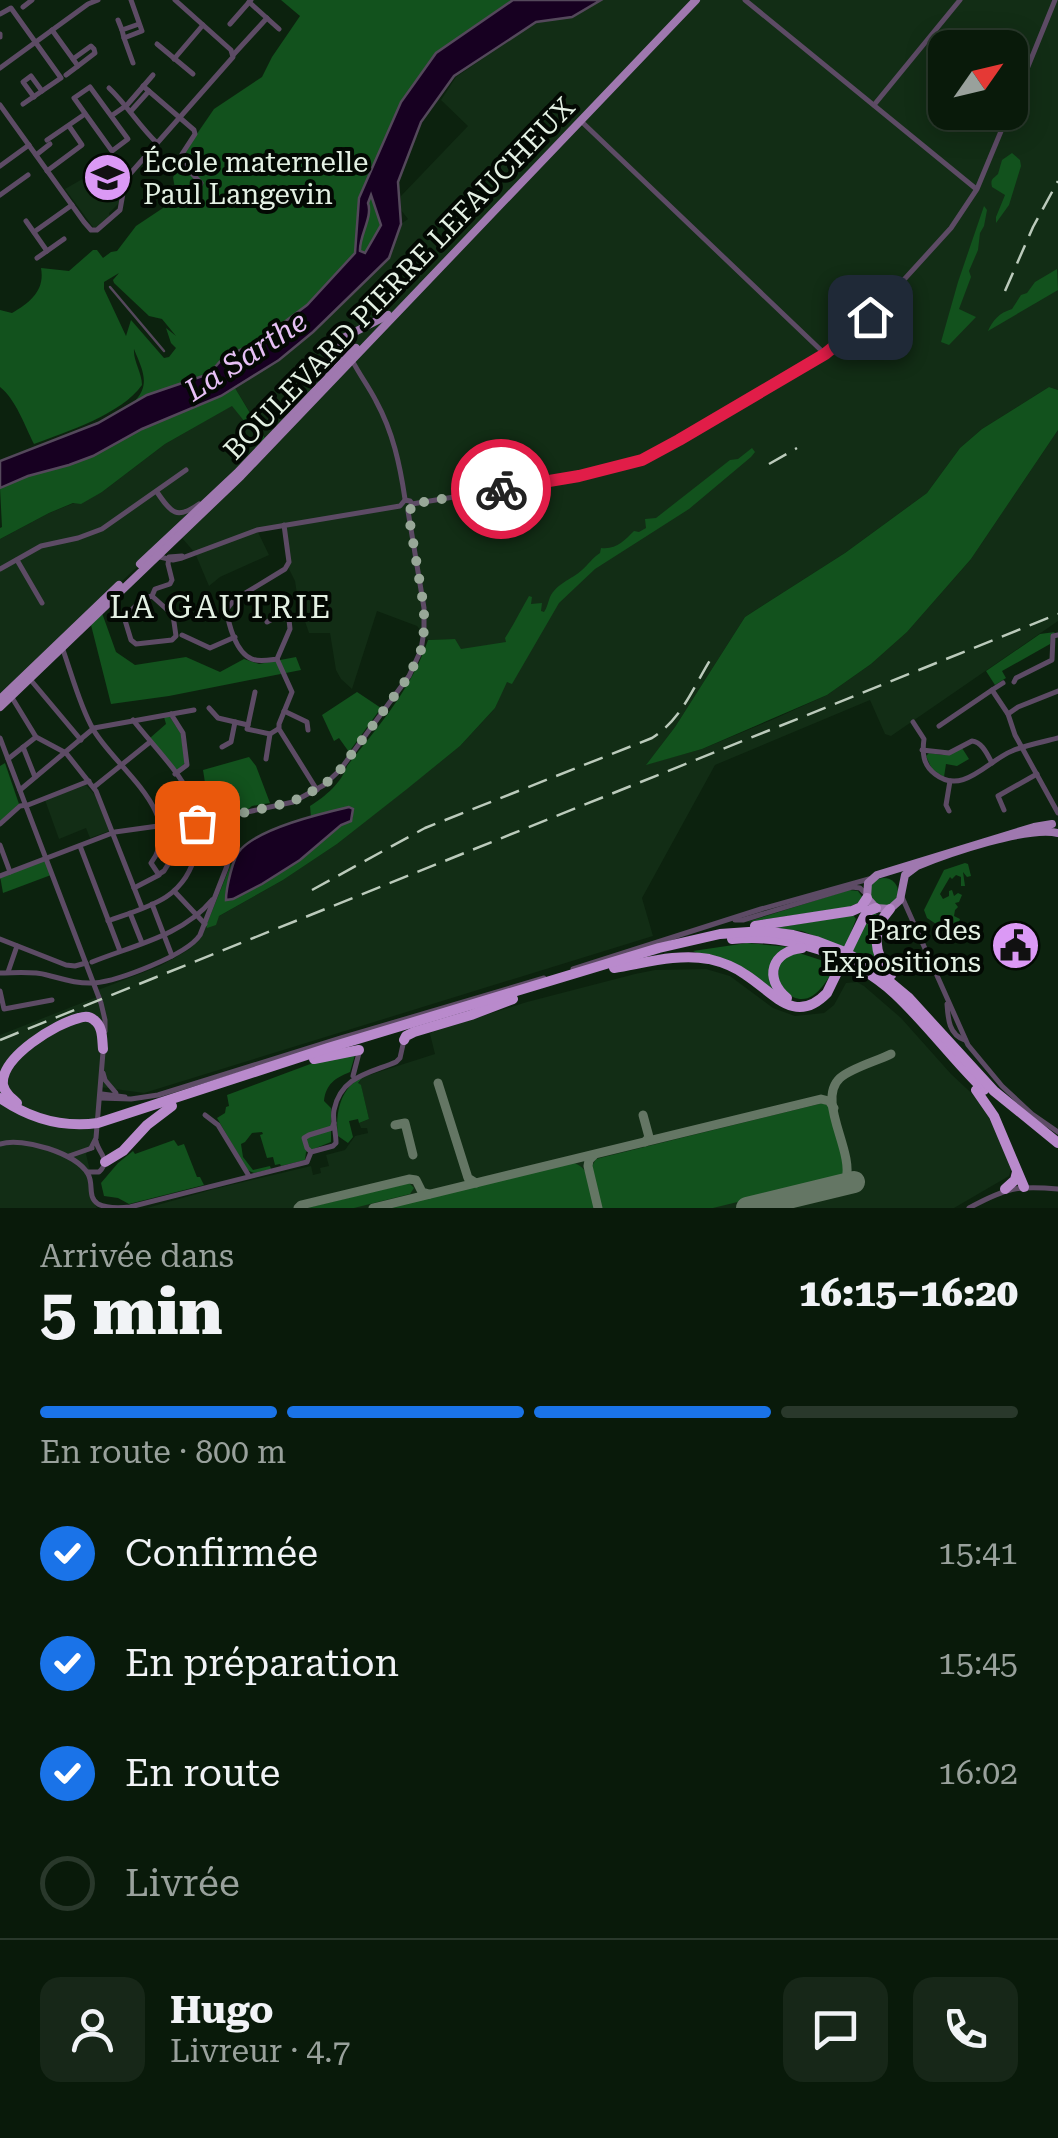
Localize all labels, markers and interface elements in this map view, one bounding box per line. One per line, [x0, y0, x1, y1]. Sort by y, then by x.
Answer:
north arrow [928, 30, 1028, 130]
map controls [928, 30, 1028, 130]
street label: BOULEVARD PIERRE LEFAUCHEUX [217, 90, 582, 466]
place label: École maternelle Paul Langevin [143, 145, 368, 211]
school or university icon: École maternelle Paul Langevin [82, 152, 134, 204]
pin [828, 275, 913, 360]
icon: home [843, 290, 898, 345]
water label: La Sarthe [177, 303, 313, 408]
courier [451, 439, 551, 539]
icon: bike [474, 462, 529, 517]
district label: LA GAUTRIE [109, 588, 333, 626]
pin [155, 781, 240, 866]
icon: bag [170, 796, 225, 851]
place label: Parc des Expositions [821, 914, 981, 979]
public building icon: Parc des Expositions [990, 920, 1042, 972]
text: Arrivée dans [40, 1237, 234, 1275]
text: 16:15–16:20 [799, 1271, 1018, 1315]
text: 5 min [40, 1274, 223, 1350]
text: En route · 800 m [40, 1433, 286, 1471]
icon: check [40, 1526, 95, 1581]
text: Confirmée [125, 1531, 318, 1575]
text: 15:41 [938, 1534, 1018, 1572]
icon: check [40, 1636, 95, 1691]
text: En préparation [125, 1641, 399, 1685]
text: 15:45 [938, 1644, 1018, 1682]
icon: check [40, 1746, 95, 1801]
text: En route [125, 1751, 280, 1795]
text: 16:02 [938, 1754, 1018, 1792]
text: Livrée [125, 1861, 240, 1905]
button: person [40, 1977, 145, 2082]
button: chat [783, 1977, 888, 2082]
button: phone [913, 1977, 1018, 2082]
text: Hugo [170, 1988, 274, 2032]
text: Livreur · 4.7 [170, 2032, 350, 2070]

